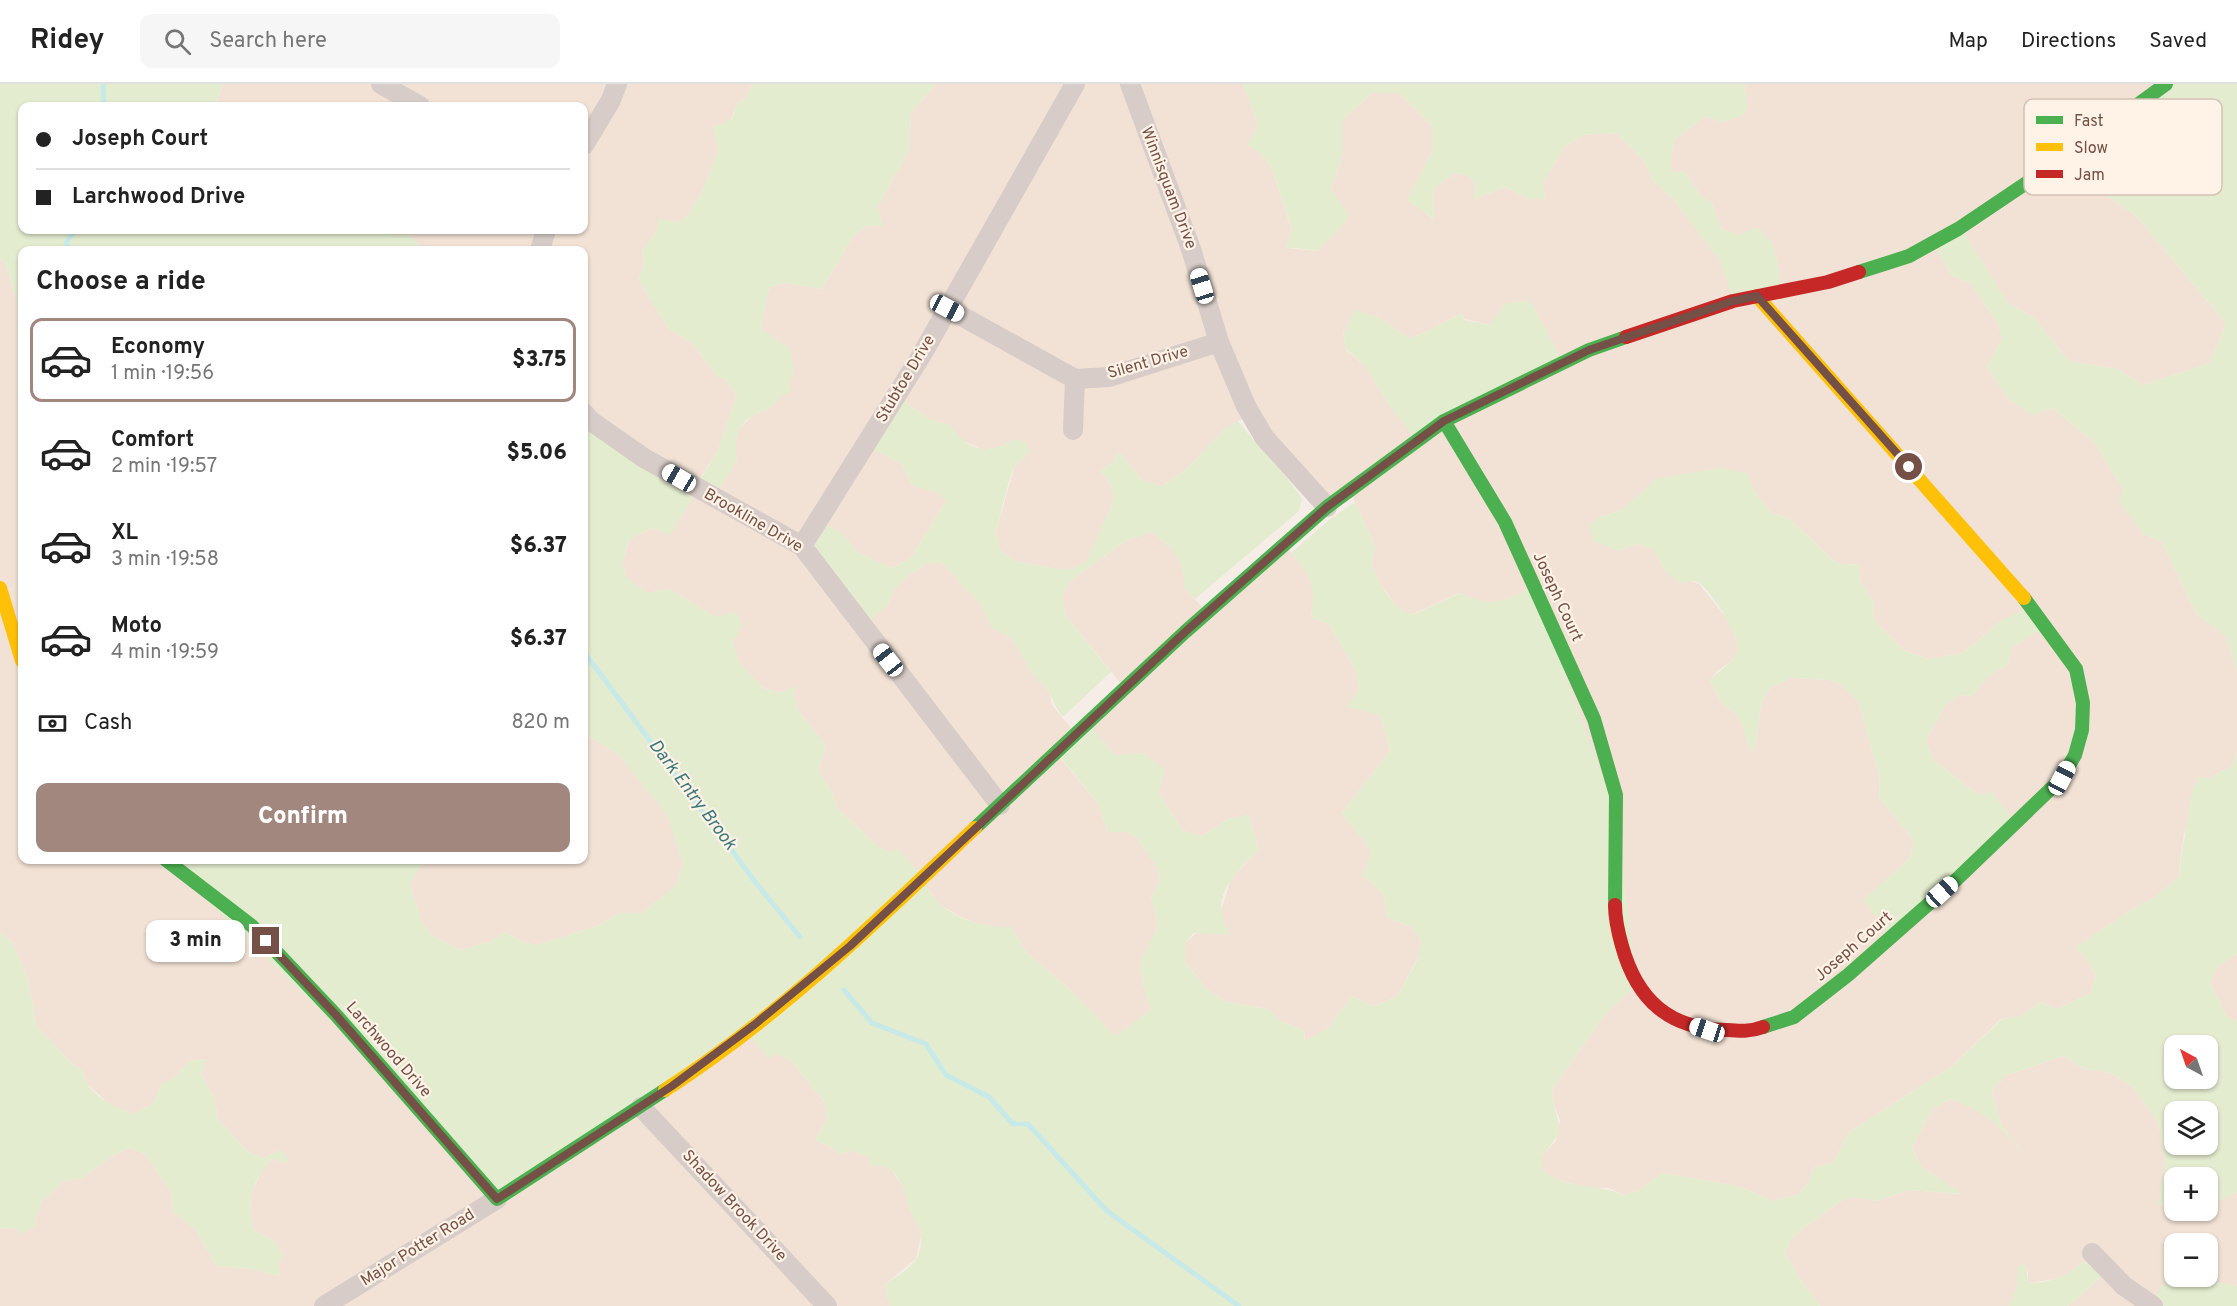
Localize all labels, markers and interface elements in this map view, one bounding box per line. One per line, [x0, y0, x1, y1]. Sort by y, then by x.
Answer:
search box [140, 14, 560, 68]
text: Ridey [30, 23, 104, 59]
icon: search [161, 25, 194, 58]
text: Search here [209, 28, 327, 55]
text: Map [1948, 28, 1988, 55]
text: Directions [2021, 28, 2116, 55]
text: Saved [2149, 28, 2207, 55]
legend [2024, 99, 2222, 195]
text: Fast [2074, 112, 2104, 132]
street label: Winnisquam Drive [1136, 124, 1200, 252]
text: Joseph Court [72, 126, 208, 153]
text: Slow [2074, 139, 2108, 159]
text: Jam [2074, 166, 2105, 186]
text: Larchwood Drive [72, 184, 245, 211]
text: Choose a ride [36, 265, 206, 299]
car [1188, 266, 1216, 306]
car [927, 292, 967, 324]
street label: Stubtoe Drive [872, 332, 940, 426]
icon: car [39, 333, 93, 387]
text: Economy [111, 334, 205, 361]
street label: Silent Drive [1105, 342, 1191, 384]
text: $3.75 [512, 347, 567, 374]
text: 1 min · 19:56 [111, 361, 214, 387]
icon: car [39, 426, 93, 480]
text: Comfort [111, 427, 194, 454]
text: $5.06 [507, 440, 567, 467]
route start [1895, 453, 1922, 480]
text: 2 min · 19:57 [111, 454, 217, 480]
car [659, 461, 699, 495]
street label: Brookline Drive [700, 485, 806, 557]
icon: car [39, 519, 93, 573]
text: XL [111, 520, 138, 547]
text: $6.37 [510, 533, 567, 560]
text: 3 min · 19:58 [111, 547, 219, 573]
street label: Joseph Court [1528, 549, 1586, 645]
icon: car [39, 612, 93, 666]
text: Moto [111, 613, 162, 640]
text: $6.37 [510, 626, 567, 653]
text: 4 min · 19:59 [111, 640, 219, 666]
car [870, 640, 906, 680]
icon: cash [36, 707, 69, 740]
text: Cash [84, 710, 133, 737]
text: 820 m [511, 710, 570, 736]
water label: Dark Entry Brook [643, 735, 742, 856]
car [2046, 758, 2078, 798]
button: Confirm [36, 783, 570, 852]
car [1923, 873, 1961, 911]
street label: Joseph Court [1811, 908, 1897, 986]
callout: 3 min [146, 920, 245, 962]
route end [252, 927, 279, 954]
text: 3 min [169, 928, 222, 954]
street label: Larchwood Drive [341, 998, 435, 1102]
car [1687, 1016, 1727, 1044]
north arrow [2164, 1035, 2218, 1089]
map controls [2164, 1035, 2218, 1287]
button: layers [2164, 1101, 2218, 1155]
street label: Shadow Brook Drive [677, 1146, 791, 1266]
button: + [2164, 1167, 2218, 1221]
street label: Major Potter Road [357, 1205, 479, 1291]
button: − [2164, 1233, 2218, 1287]

